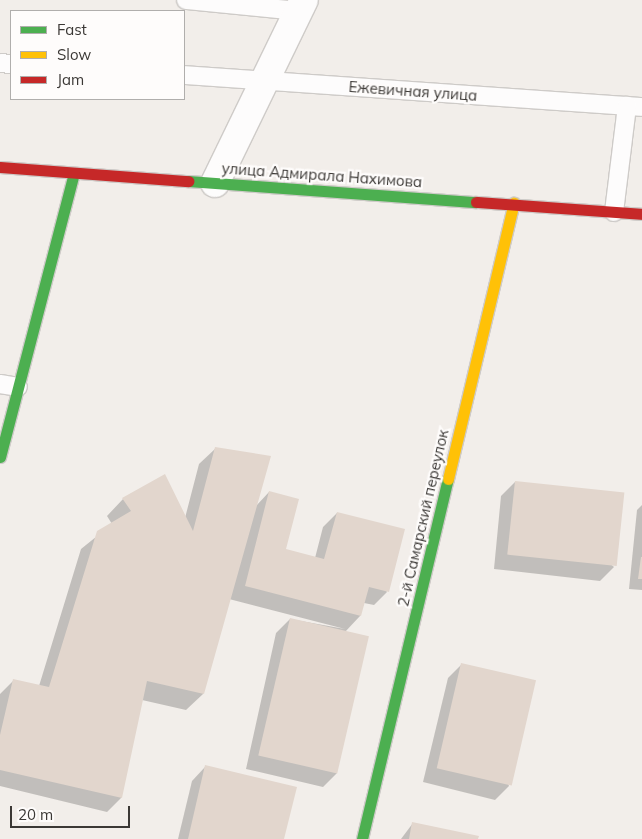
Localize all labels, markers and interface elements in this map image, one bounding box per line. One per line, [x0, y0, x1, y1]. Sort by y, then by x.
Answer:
legend [10, 10, 185, 100]
text: Fast [57, 20, 87, 39]
text: Slow [57, 45, 91, 64]
text: Jam [57, 70, 84, 89]
street label: Ежевичная улица [348, 78, 478, 104]
street label: улица Адмирала Нахимова [221, 159, 423, 191]
street label: 2-й Самарский переулок [394, 428, 452, 608]
scale bar [12, 796, 132, 828]
text: 20 m [18, 805, 53, 824]

